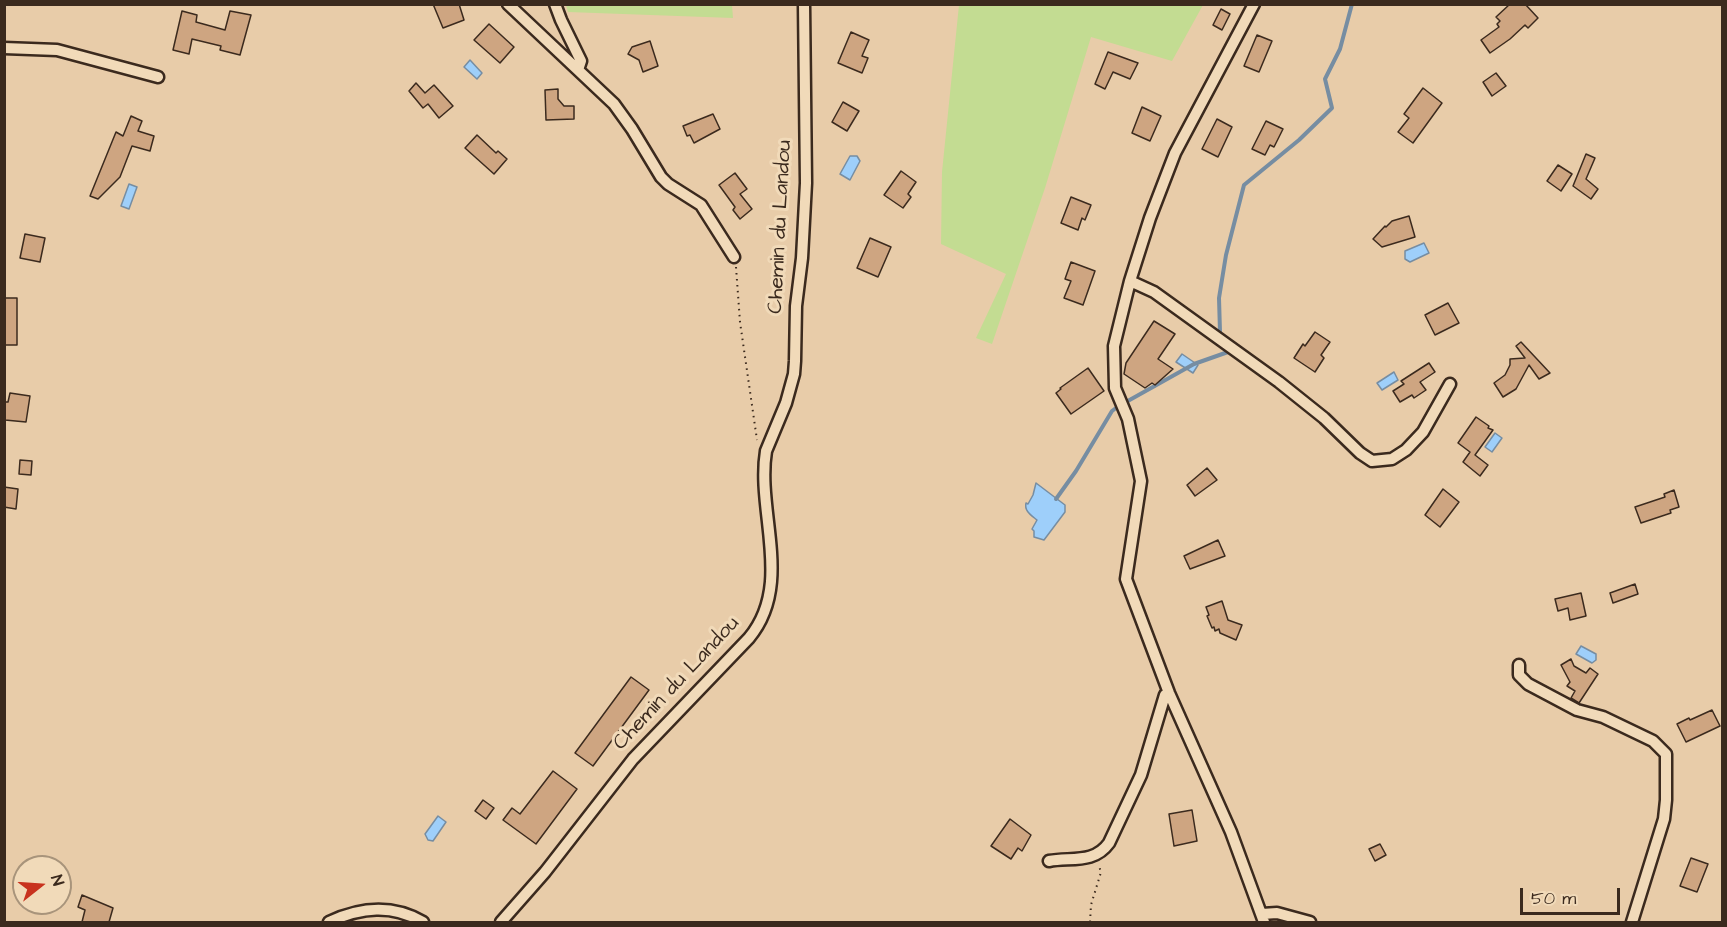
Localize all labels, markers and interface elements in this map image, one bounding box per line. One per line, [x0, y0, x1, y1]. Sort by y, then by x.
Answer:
street label: Chemin du Landou [764, 140, 798, 314]
street label: Chemin du Landou [608, 612, 746, 756]
north arrow [12, 855, 72, 915]
text: N [45, 872, 69, 888]
scale bar [1523, 876, 1624, 914]
text: 50 m [1531, 886, 1576, 911]

